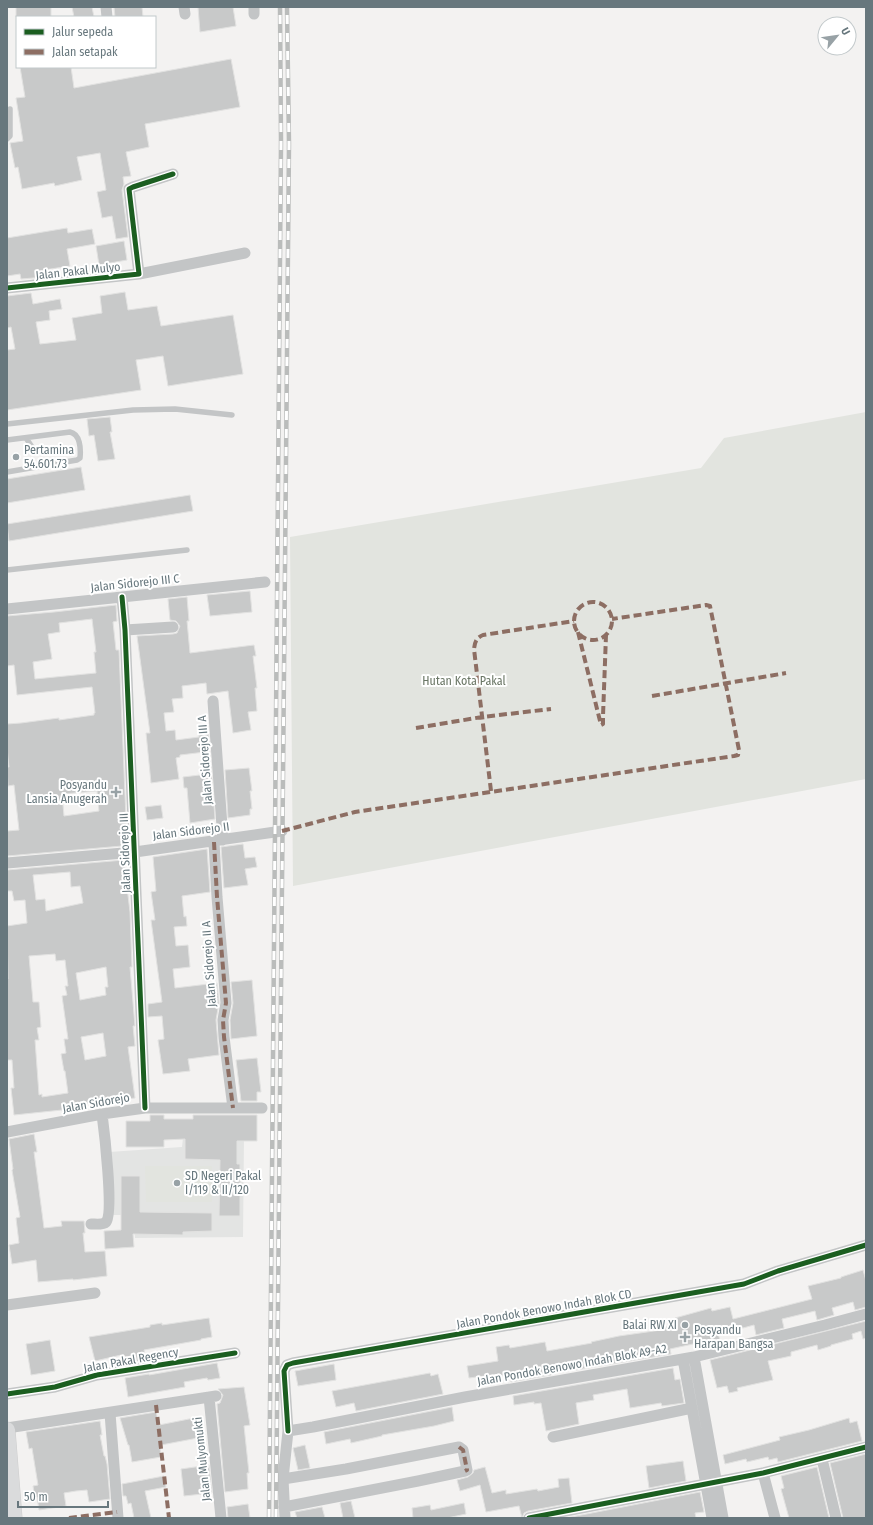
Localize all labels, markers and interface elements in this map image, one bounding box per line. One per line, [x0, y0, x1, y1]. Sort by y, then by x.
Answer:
legend [16, 16, 156, 68]
north arrow [817, 16, 857, 56]
text: Jalur sepeda [52, 25, 113, 39]
text: U [838, 25, 853, 37]
text: Jalan setapak [52, 45, 118, 59]
street label: Jalan Pakal Mulyo [35, 260, 121, 282]
place label: Pertamina 54.601.73 [24, 443, 74, 471]
marker: Pertamina 54.601.73 [11, 452, 21, 462]
street label: Jalan Sidorejo III C [90, 571, 180, 595]
park label: Hutan Kota Pakal [422, 674, 506, 688]
street label: Jalan Sidorejo III A [195, 714, 215, 805]
place label: Posyandu Lansia Anugerah [26, 778, 107, 806]
marker: Posyandu Lansia Anugerah [110, 786, 122, 798]
street label: Jalan Sidorejo III [117, 813, 133, 893]
street label: Jalan Sidorejo II [152, 819, 230, 843]
street label: Jalan Sidorejo II A [199, 920, 219, 1008]
street label: Jalan Sidorejo [61, 1090, 131, 1116]
place label: SD Negeri Pakal I/119 & II/120 [185, 1169, 261, 1197]
marker: SD Negeri Pakal I/119 & II/120 [172, 1178, 182, 1188]
street label: Jalan Pondok Benowo Indah Blok CD [455, 1287, 633, 1331]
place label: Balai RW XI [622, 1318, 677, 1332]
marker: Balai RW XI [680, 1320, 690, 1330]
place label: Posyandu Harapan Bangsa [694, 1323, 774, 1351]
marker: Posyandu Harapan Bangsa [679, 1331, 691, 1343]
street label: Jalan Pondok Benowo Indah Blok A9-A2 [476, 1341, 668, 1389]
street label: Jalan Pakal Regency [82, 1345, 180, 1375]
street label: Jalan Mulyomukti [191, 1416, 213, 1502]
scale bar [18, 1483, 108, 1509]
text: 50 m [24, 1490, 48, 1504]

